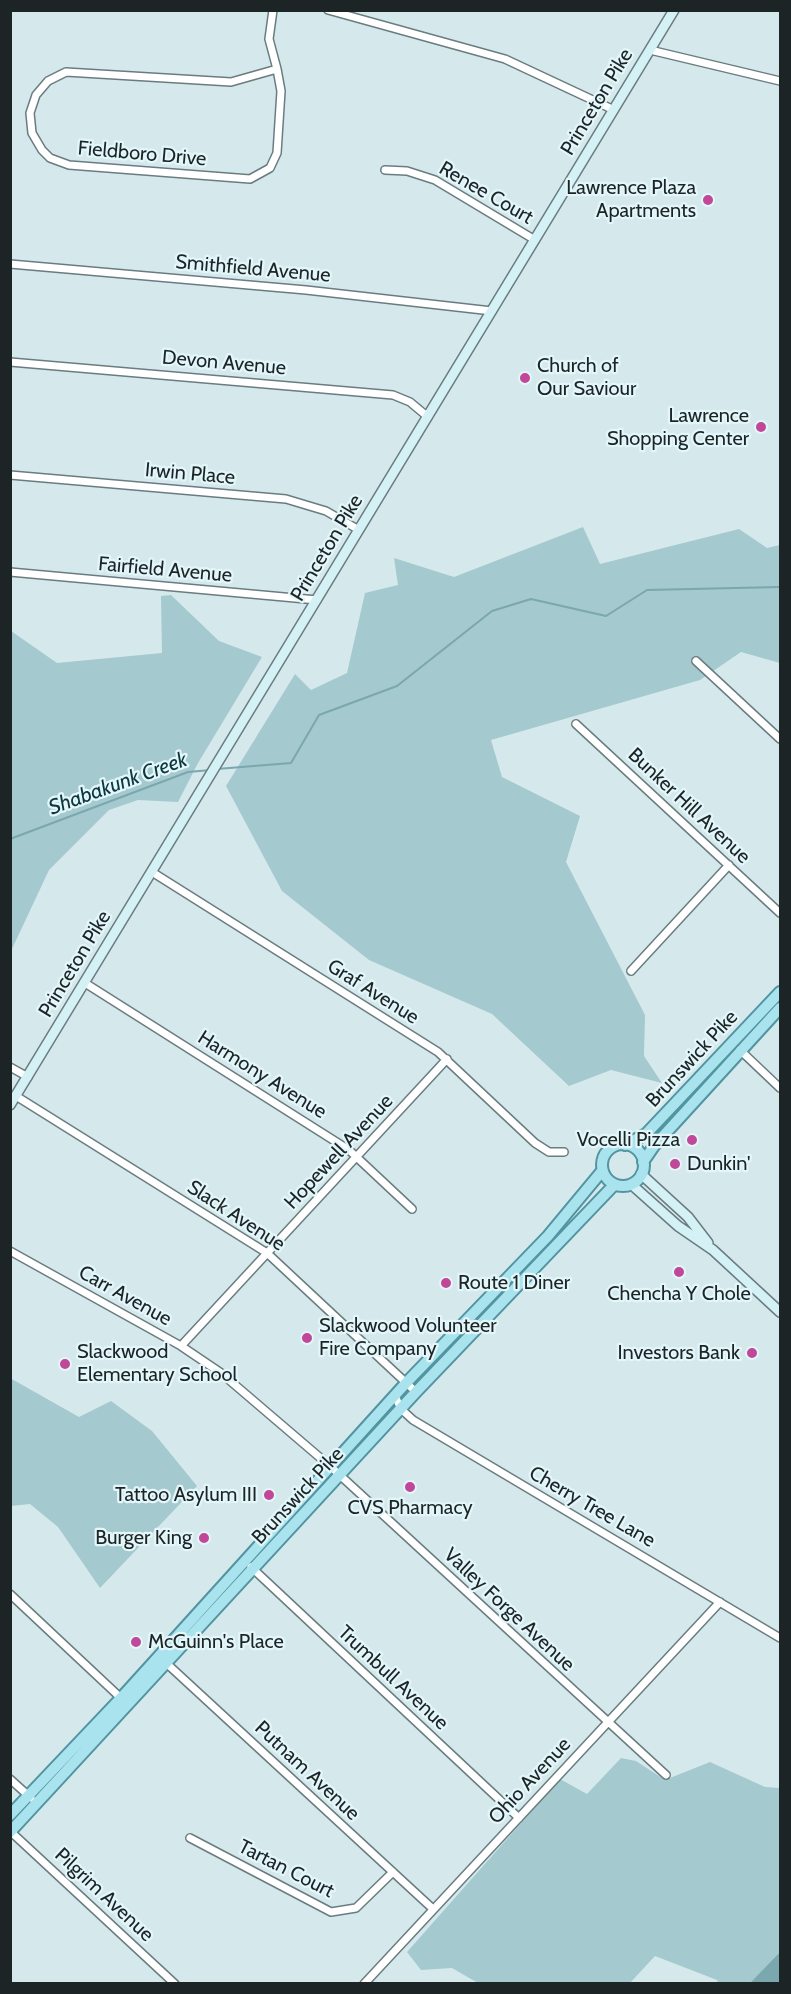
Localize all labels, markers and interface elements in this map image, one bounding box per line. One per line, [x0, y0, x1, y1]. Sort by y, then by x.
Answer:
street label: Princeton Pike [556, 44, 638, 160]
street label: Fieldboro Drive [77, 136, 207, 172]
street label: Renee Court [435, 156, 537, 230]
place label: Lawrence Plaza Apartments [566, 176, 696, 223]
marker: Lawrence Plaza Apartments [701, 193, 715, 207]
street label: Smithfield Avenue [174, 250, 332, 288]
street label: Devon Avenue [161, 346, 287, 380]
place label: Church of Our Saviour [537, 354, 636, 401]
marker: Church of Our Saviour [518, 371, 532, 385]
place label: Lawrence Shopping Center [607, 404, 749, 451]
marker: Lawrence Shopping Center [754, 420, 768, 434]
street label: Irwin Place [144, 458, 236, 490]
street label: Princeton Pike [286, 490, 368, 606]
street label: Fairfield Avenue [97, 552, 233, 588]
street label: Bunker Hill Avenue [623, 743, 755, 869]
water label: Shabakunk Creek [45, 747, 191, 821]
street label: Princeton Pike [34, 906, 116, 1022]
street label: Graf Avenue [323, 954, 423, 1030]
street label: Brunswick Pike [641, 1006, 743, 1112]
street label: Harmony Avenue [193, 1026, 331, 1124]
street label: Hopewell Avenue [280, 1090, 398, 1214]
place label: Vocelli Pizza [577, 1128, 680, 1152]
marker: Vocelli Pizza [685, 1133, 699, 1147]
place label: Dunkin' [687, 1152, 751, 1176]
marker: Dunkin' [668, 1157, 682, 1171]
street label: Slack Avenue [183, 1175, 289, 1257]
street label: Carr Avenue [74, 1261, 176, 1331]
marker: Chencha Y Chole [672, 1265, 686, 1279]
place label: Route 1 Diner [458, 1271, 570, 1295]
marker: Route 1 Diner [439, 1276, 453, 1290]
place label: Chencha Y Chole [607, 1282, 751, 1306]
place label: Slackwood Volunteer Fire Company [319, 1314, 497, 1361]
marker: Slackwood Volunteer Fire Company [300, 1331, 314, 1345]
place label: Slackwood Elementary School [77, 1340, 237, 1387]
place label: Investors Bank [618, 1341, 740, 1365]
marker: Investors Bank [745, 1346, 759, 1360]
marker: Slackwood Elementary School [58, 1357, 72, 1371]
street label: Brunswick Pike [247, 1443, 349, 1549]
street label: Cherry Tree Lane [525, 1461, 659, 1553]
marker: CVS Pharmacy [403, 1480, 417, 1494]
place label: Tattoo Asylum III [115, 1483, 257, 1507]
marker: Tattoo Asylum III [262, 1488, 276, 1502]
place label: CVS Pharmacy [347, 1496, 473, 1520]
place label: Burger King [95, 1526, 192, 1550]
marker: Burger King [197, 1531, 211, 1545]
street label: Valley Forge Avenue [439, 1543, 579, 1677]
street label: Trumbull Avenue [333, 1621, 453, 1735]
place label: McGuinn's Place [148, 1630, 284, 1654]
marker: McGuinn's Place [129, 1635, 143, 1649]
street label: Putnam Avenue [250, 1716, 364, 1826]
street label: Ohio Avenue [484, 1733, 576, 1829]
street label: Tartan Court [234, 1835, 338, 1903]
street label: Pilgrim Avenue [50, 1843, 158, 1947]

